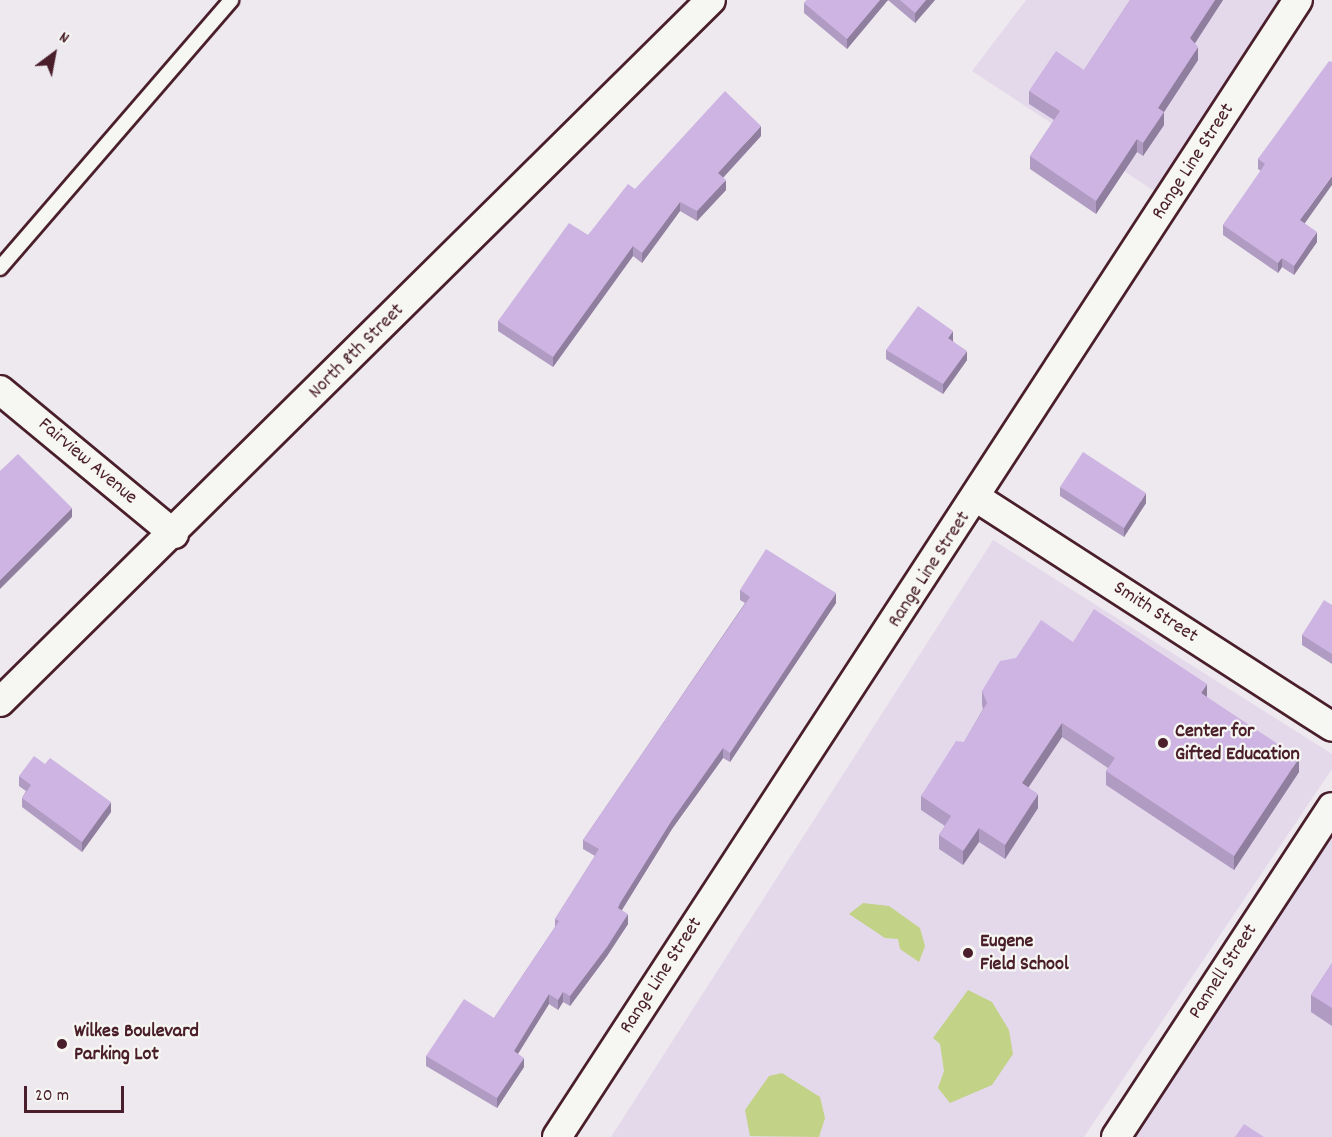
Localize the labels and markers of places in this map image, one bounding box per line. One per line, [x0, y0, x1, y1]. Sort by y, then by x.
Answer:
place label: Center for Gifted Education [1175, 720, 1300, 767]
marker: Center for Gifted Education [1156, 736, 1170, 750]
place label: Eugene Field School [980, 930, 1069, 977]
marker: Eugene Field School [961, 946, 975, 960]
place label: Wilkes Boulevard Parking Lot [74, 1020, 199, 1067]
marker: Wilkes Boulevard Parking Lot [55, 1037, 69, 1051]

